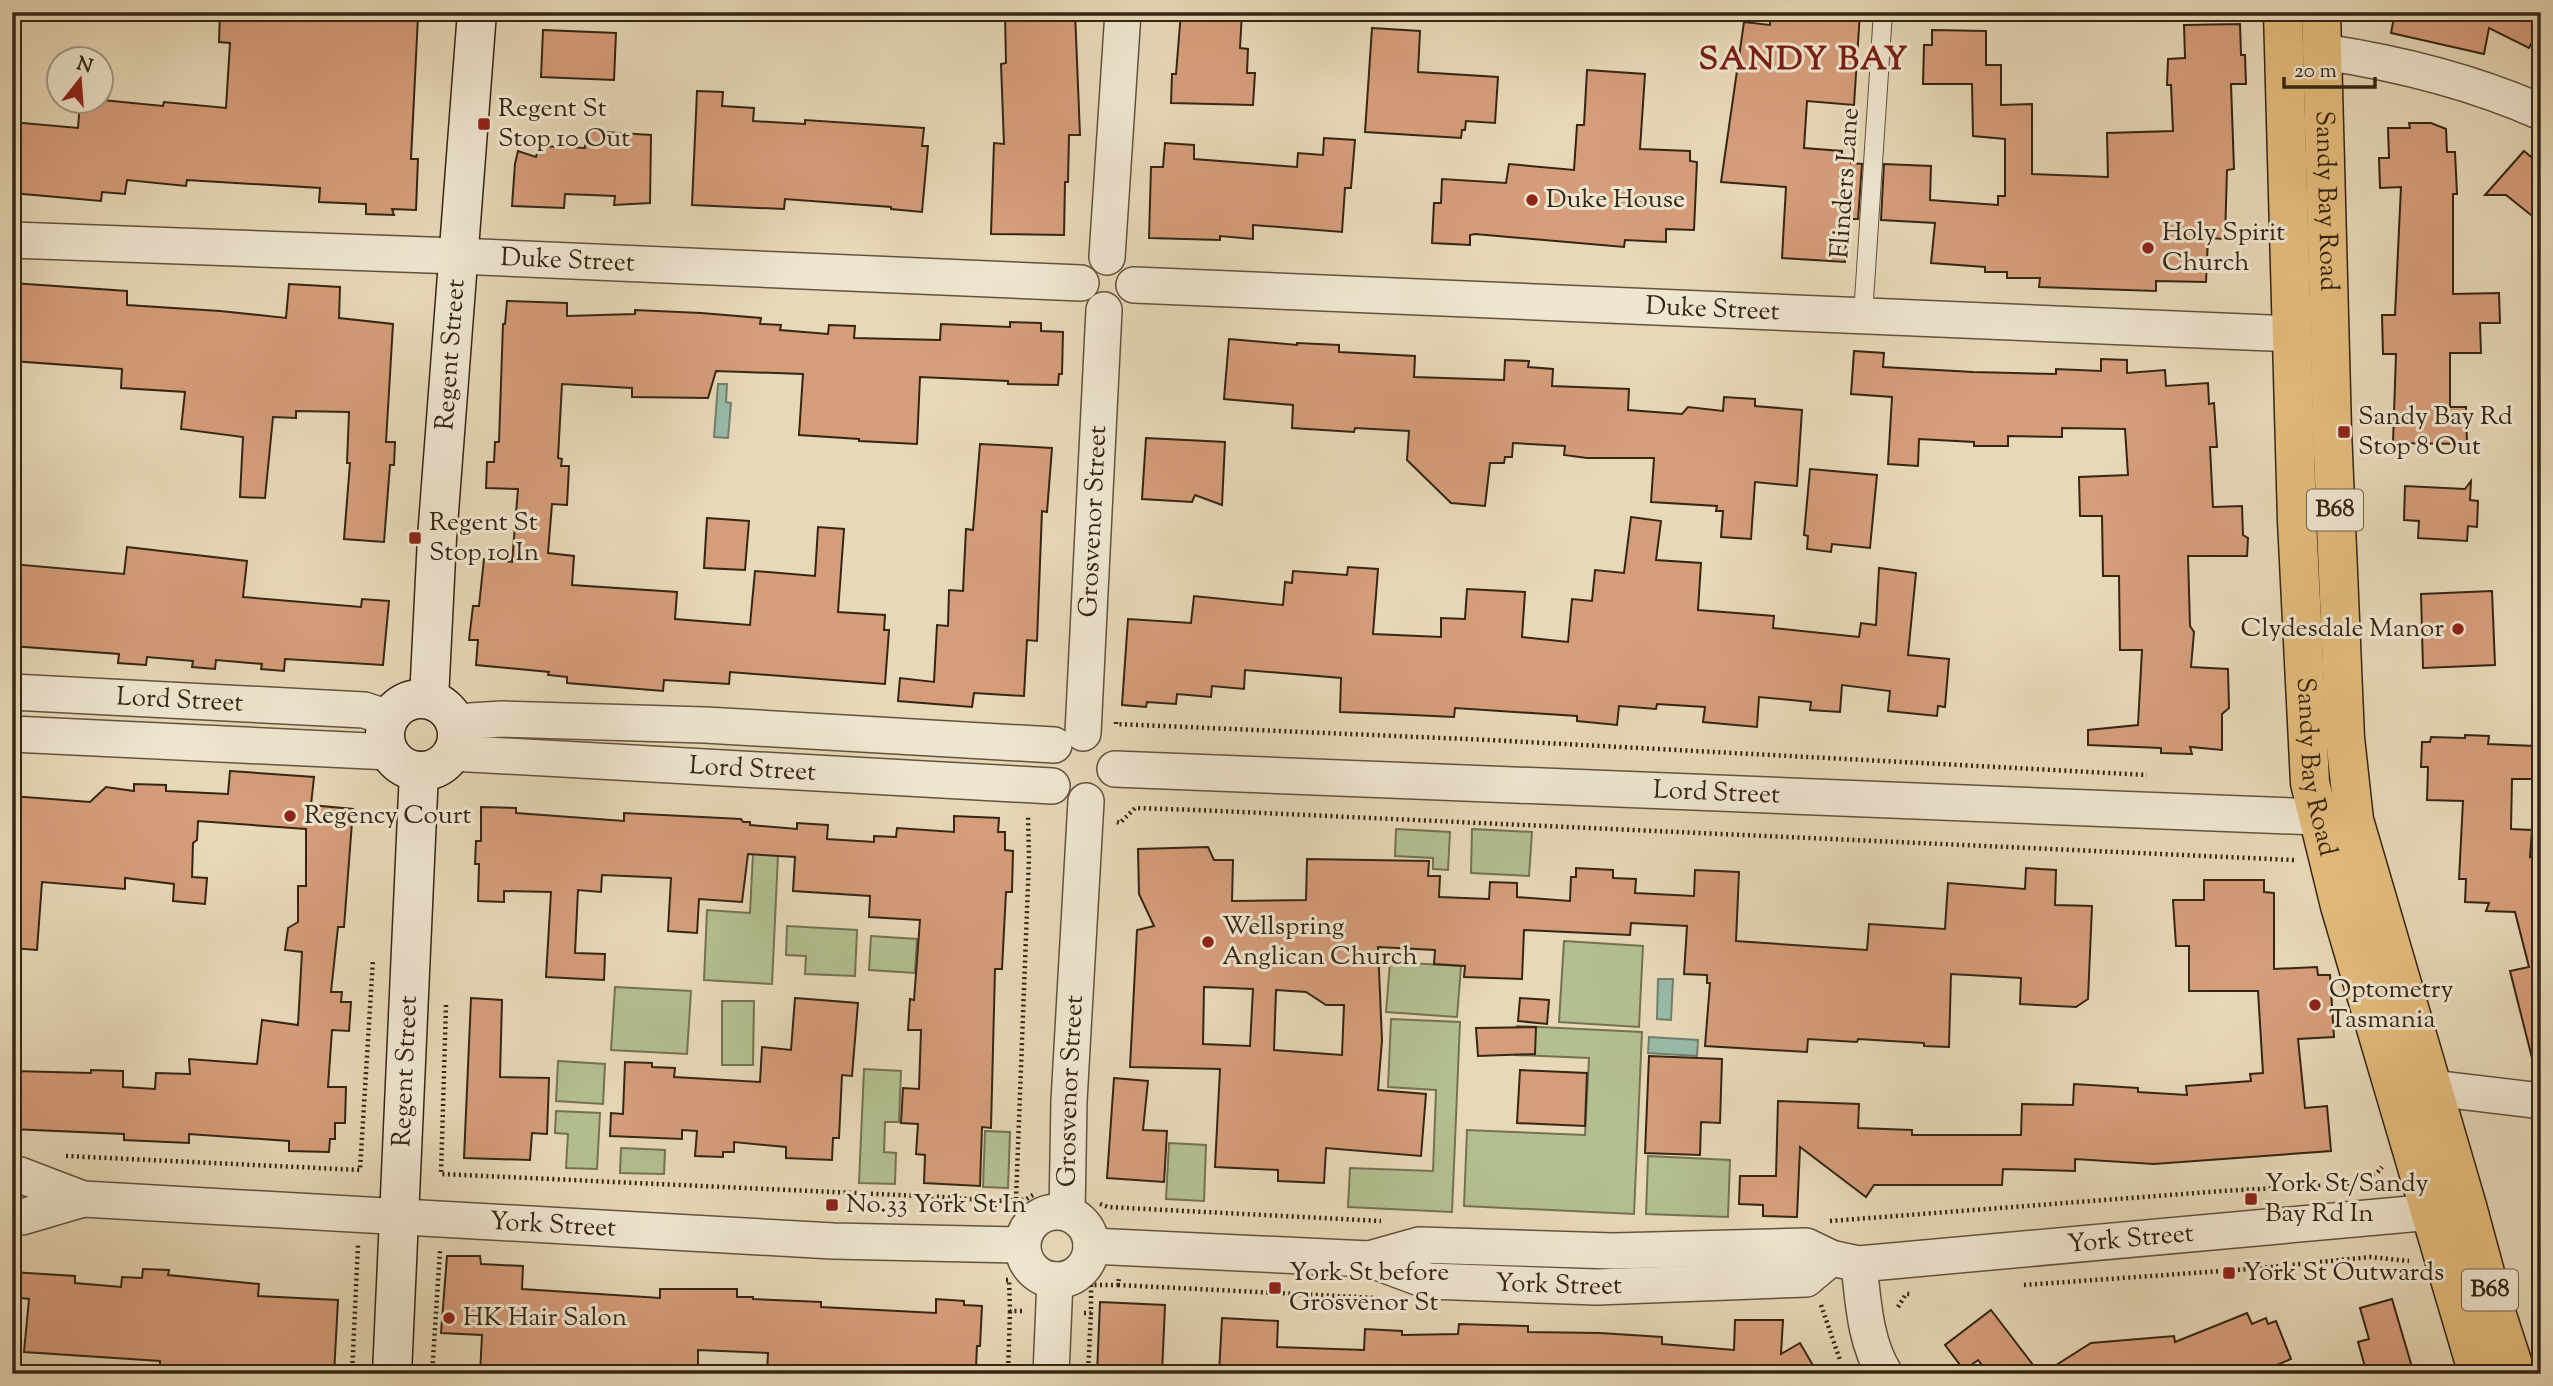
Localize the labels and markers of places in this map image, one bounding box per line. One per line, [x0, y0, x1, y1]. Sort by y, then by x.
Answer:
place label: Regent St Stop 10 Out [498, 91, 630, 158]
marker: Regent St Stop 10 Out [476, 116, 492, 132]
place label: Duke House [1546, 182, 1685, 219]
marker: Duke House [1524, 192, 1540, 208]
place label: Holy Spirit Church [2162, 215, 2285, 282]
marker: Holy Spirit Church [2140, 240, 2156, 256]
place label: Sandy Bay Rd Stop 8 Out [2358, 399, 2513, 466]
marker: Sandy Bay Rd Stop 8 Out [2336, 424, 2352, 440]
place label: Regent St Stop 10 In [429, 505, 539, 572]
marker: Regent St Stop 10 In [407, 530, 423, 546]
place label: Clydesdale Manor [2241, 611, 2444, 648]
marker: Clydesdale Manor [2450, 621, 2466, 637]
place label: Regency Court [304, 798, 471, 835]
marker: Regency Court [282, 808, 298, 824]
place label: Wellspring Anglican Church [1222, 909, 1418, 976]
marker: Wellspring Anglican Church [1200, 934, 1216, 950]
place label: Optometry Tasmania [2329, 972, 2453, 1039]
marker: Optometry Tasmania [2307, 997, 2323, 1013]
place label: York St/Sandy Bay Rd In [2265, 1166, 2428, 1233]
place label: No.33 York St In [846, 1187, 1026, 1224]
marker: York St/Sandy Bay Rd In [2243, 1191, 2259, 1207]
marker: No.33 York St In [824, 1197, 840, 1213]
place label: York St before Grosvenor St [1289, 1255, 1449, 1322]
place label: York St Outwards [2243, 1255, 2444, 1292]
marker: York St Outwards [2221, 1265, 2237, 1281]
marker: York St before Grosvenor St [1267, 1280, 1283, 1296]
place label: HK Hair Salon [463, 1300, 627, 1337]
marker: HK Hair Salon [441, 1310, 457, 1326]

